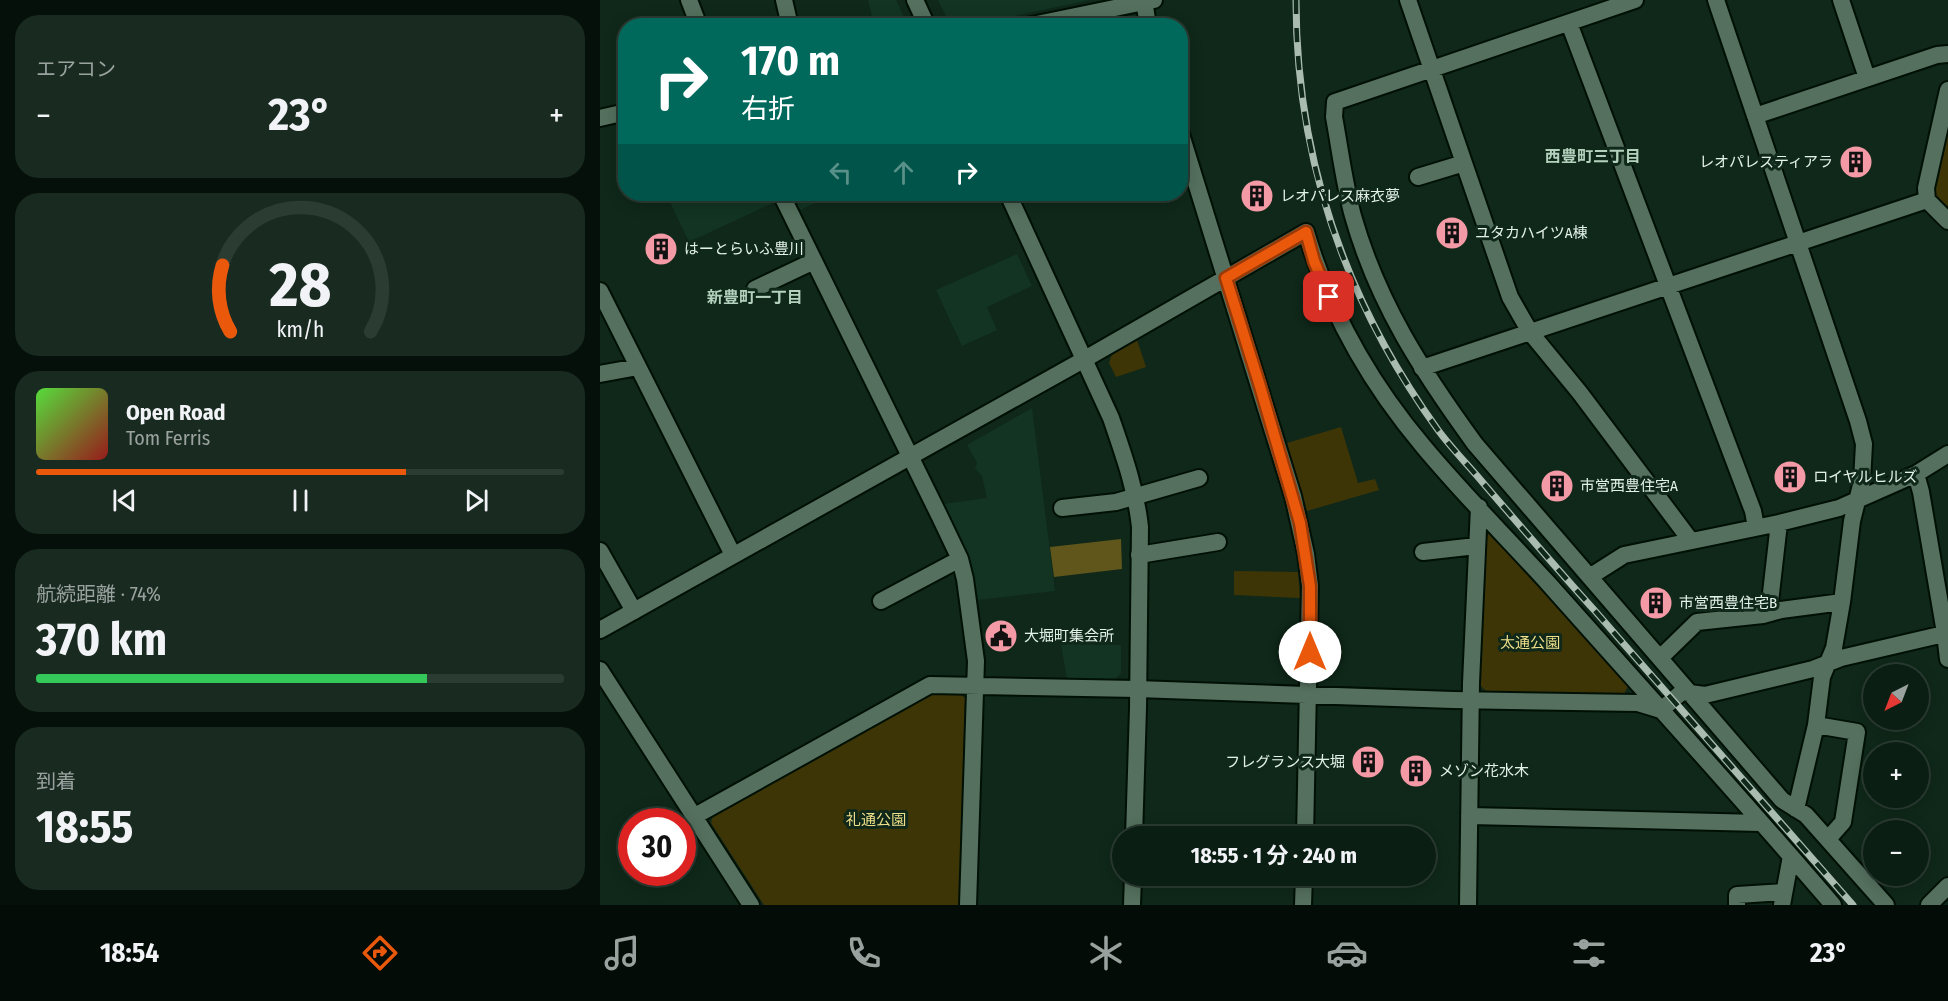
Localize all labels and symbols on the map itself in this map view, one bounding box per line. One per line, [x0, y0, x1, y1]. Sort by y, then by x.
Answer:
building icon: レオパレスティアラ [1838, 144, 1874, 180]
district label: 西豊町三丁目 [1545, 147, 1641, 166]
place label: レオパレスティアラ [1699, 153, 1833, 171]
building icon: レオパレス麻衣夢 [1239, 178, 1275, 214]
place label: レオパレス麻衣夢 [1280, 187, 1400, 205]
building icon: ユタカハイツA棟 [1434, 215, 1470, 251]
place label: ユタカハイツA棟 [1475, 224, 1588, 242]
building icon: はーとらいふ豊川 [643, 231, 679, 267]
place label: はーとらいふ豊川 [684, 240, 804, 258]
pin [1303, 271, 1354, 322]
district label: 新豊町一丁目 [707, 288, 803, 307]
building icon: ロイヤルヒルズ [1772, 459, 1808, 495]
building icon: 市営西豊住宅A [1539, 468, 1575, 504]
place label: ロイヤルヒルズ [1813, 468, 1918, 486]
place label: 市営西豊住宅A [1580, 477, 1678, 495]
building icon: 市営西豊住宅B [1638, 585, 1674, 621]
place label: 市営西豊住宅B [1679, 594, 1777, 612]
public building icon: 大堀町集会所 [983, 618, 1019, 654]
position arrow [1278, 620, 1342, 684]
place label: 大堀町集会所 [1024, 627, 1114, 645]
park label: 太通公園 [1500, 634, 1560, 652]
north arrow [1863, 664, 1929, 730]
building icon: フレグランス大堀 [1350, 744, 1386, 780]
place label: フレグランス大堀 [1225, 753, 1345, 771]
building icon: メゾン花水木 [1398, 753, 1434, 789]
place label: メゾン花水木 [1439, 762, 1529, 780]
speed limit sign: 30 [618, 808, 696, 886]
park label: 礼通公園 [846, 811, 906, 829]

